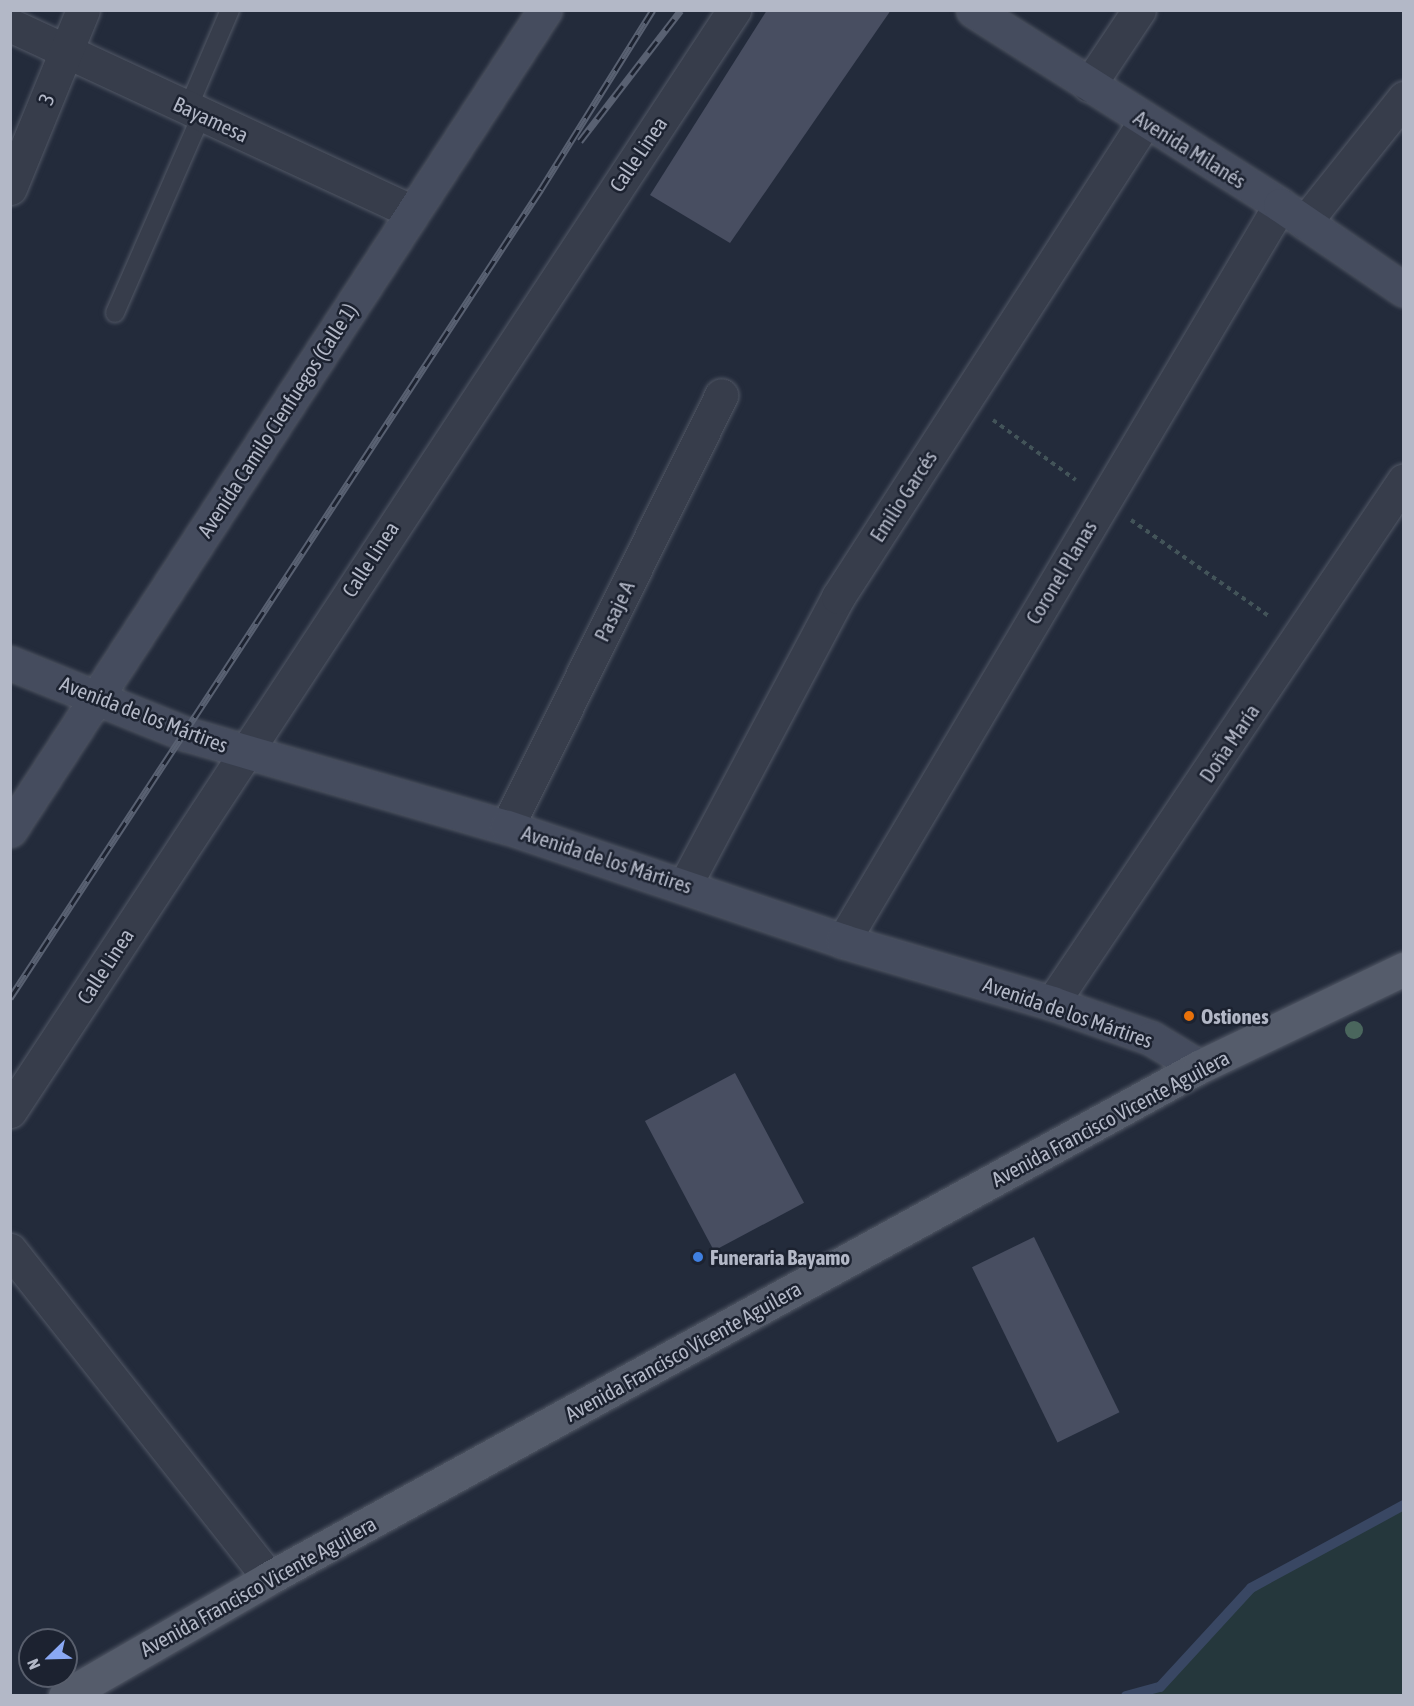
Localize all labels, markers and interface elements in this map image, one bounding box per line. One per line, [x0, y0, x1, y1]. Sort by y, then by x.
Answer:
street label: 3 [32, 90, 60, 108]
street label: Bayamesa [170, 91, 252, 147]
street label: Avenida Milanés [1129, 105, 1251, 193]
street label: Calle Linea [604, 112, 672, 196]
street label: Avenida Camilo Cienfuegos (Calle 1) [192, 298, 362, 542]
street label: Emilio Garcés [864, 446, 942, 546]
street label: Calle Linea [336, 516, 404, 602]
street label: Coronel Planas [1020, 516, 1102, 628]
street label: Pasaje A [589, 577, 639, 645]
street label: Avenida de los Mártires [57, 670, 231, 758]
street label: Doña María [1194, 699, 1264, 787]
street label: Avenida de los Mártires [519, 820, 695, 898]
street label: Calle Linea [71, 923, 139, 1009]
street label: Avenida de los Mártires [980, 971, 1156, 1053]
place label: Ostiones [1201, 1003, 1269, 1029]
marker: Ostiones [1182, 1009, 1196, 1023]
street label: Avenida Francisco Vicente Aguilera [987, 1044, 1233, 1192]
place label: Funeraria Bayamo [710, 1244, 850, 1270]
marker: Funeraria Bayamo [691, 1250, 705, 1264]
street label: Avenida Francisco Vicente Aguilera [561, 1276, 805, 1426]
street label: Avenida Francisco Vicente Aguilera [136, 1511, 380, 1661]
north arrow [18, 1628, 78, 1688]
text: N [23, 1656, 43, 1672]

